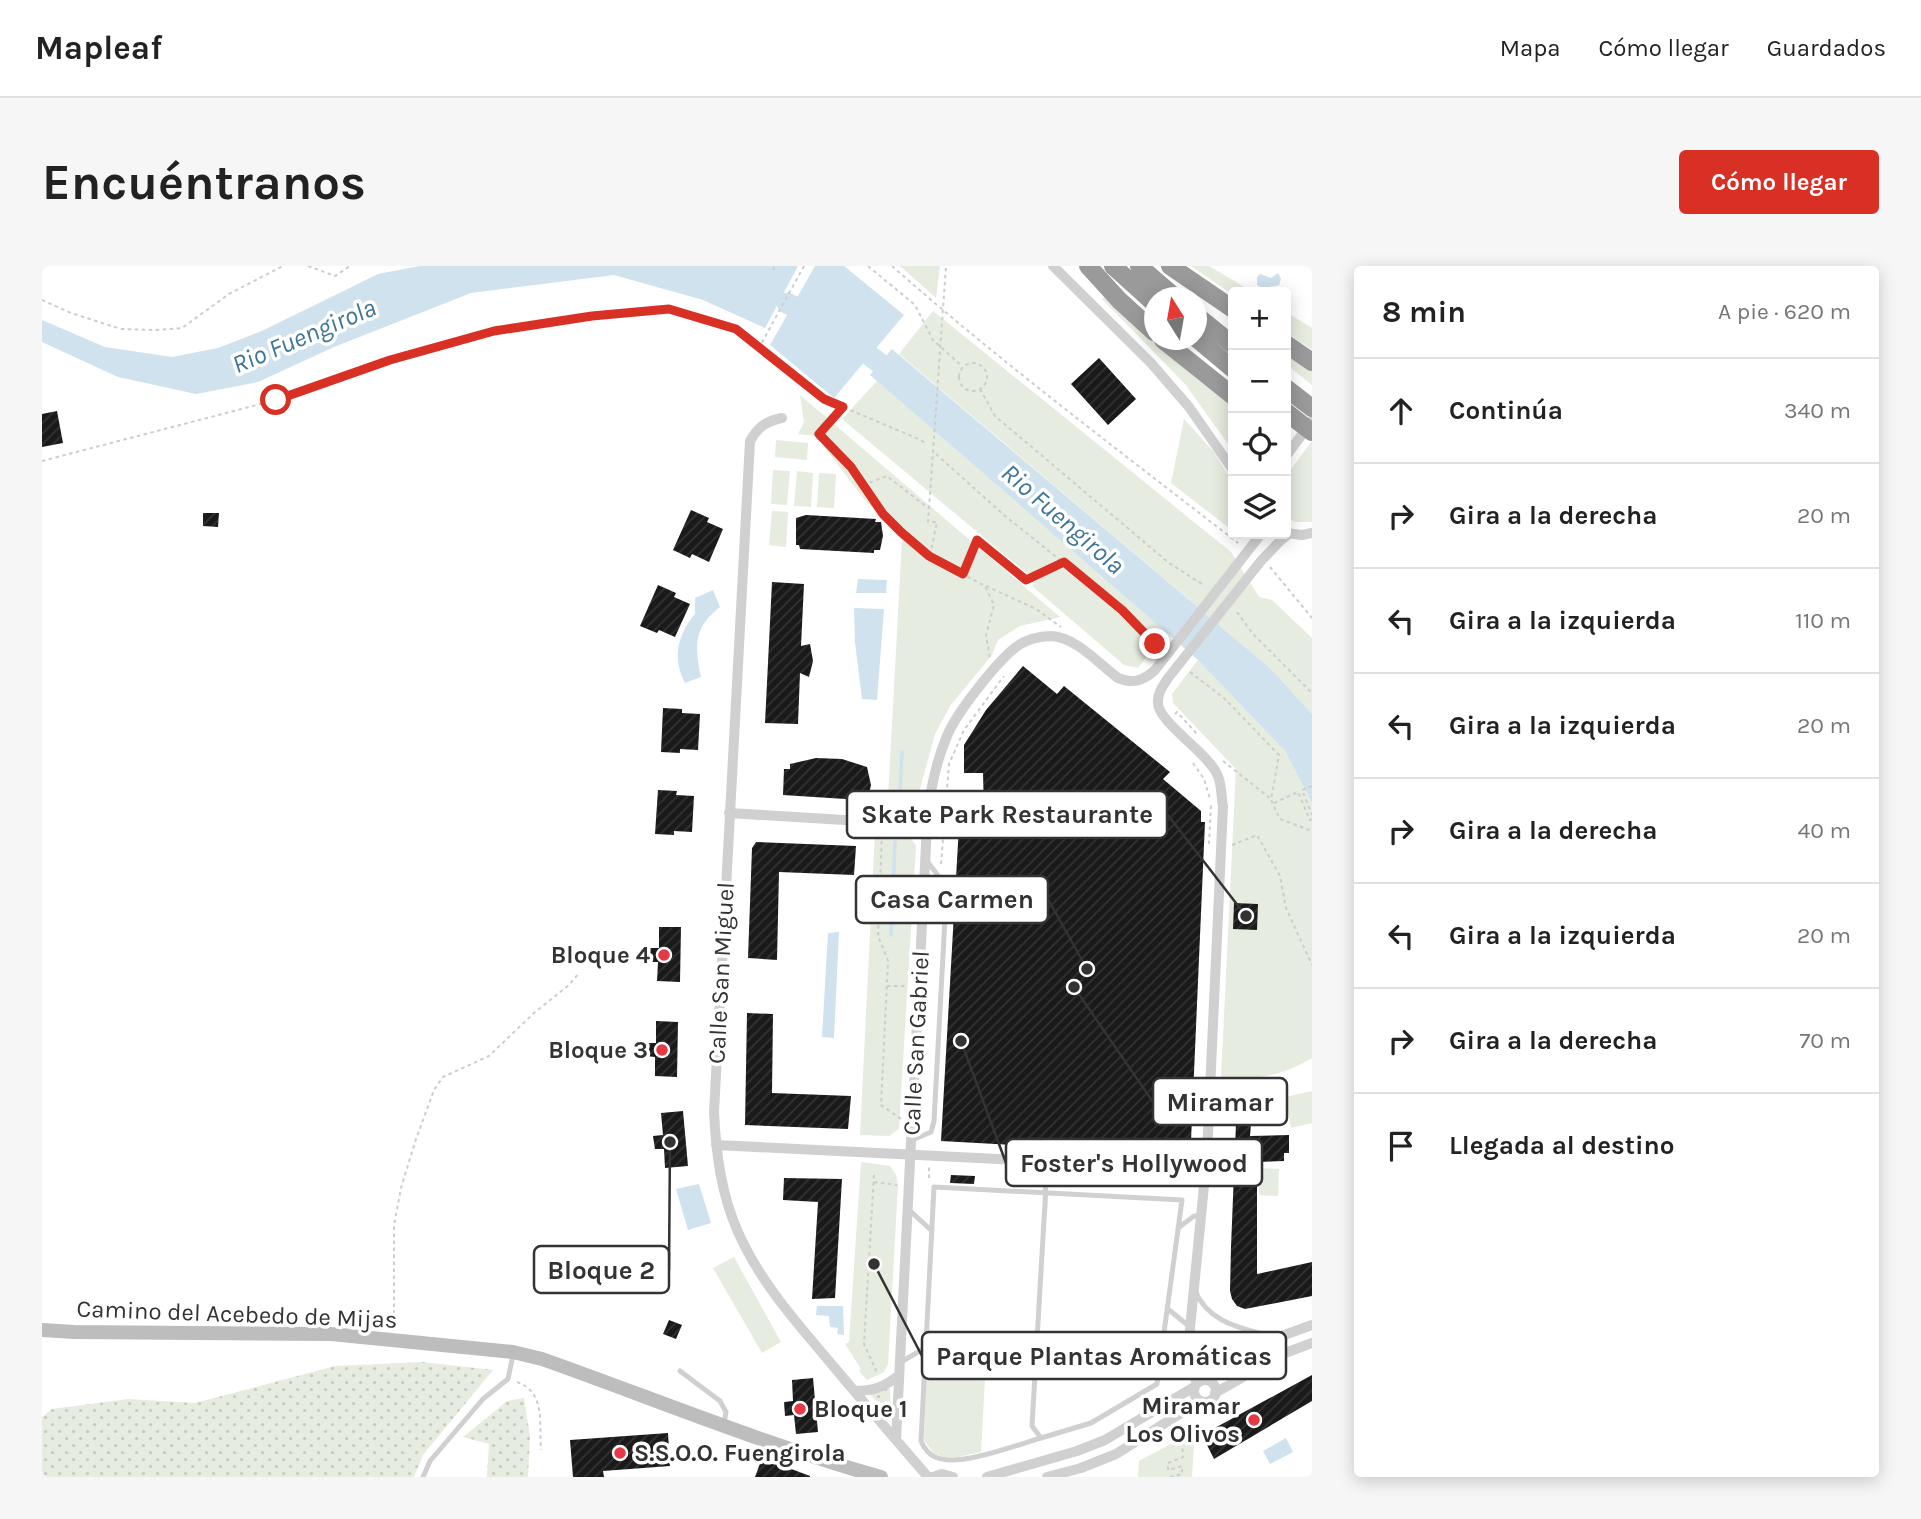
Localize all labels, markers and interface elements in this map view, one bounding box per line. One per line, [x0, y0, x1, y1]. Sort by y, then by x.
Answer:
text: Mapleaf [35, 29, 162, 67]
text: Mapa [1500, 34, 1560, 62]
text: Cómo llegar [1598, 34, 1729, 62]
text: Guardados [1767, 34, 1886, 62]
button: Cómo llegar [1679, 150, 1879, 214]
text: Encuéntranos [42, 154, 366, 211]
north arrow [1144, 287, 1207, 350]
map controls [1228, 287, 1291, 539]
button: + [1228, 287, 1291, 350]
water label: Rio Fuengirola [227, 292, 381, 380]
text: 8 min [1382, 294, 1466, 330]
text: A pie · 620 m [1718, 298, 1851, 325]
button: − [1228, 350, 1291, 413]
route start [260, 384, 291, 415]
icon: ahead [1382, 392, 1420, 430]
text: Continúa [1449, 395, 1563, 426]
text: 340 m [1784, 397, 1851, 424]
button: locate [1228, 413, 1291, 476]
water label: Rio Fuengirola [995, 457, 1131, 581]
button: layers [1228, 476, 1291, 539]
icon: right [1382, 497, 1420, 535]
text: Gira a la derecha [1449, 500, 1658, 531]
text: 20 m [1797, 502, 1851, 529]
icon: left [1382, 602, 1420, 640]
text: Gira a la izquierda [1449, 605, 1676, 636]
text: 110 m [1795, 607, 1851, 634]
route end [1139, 628, 1170, 659]
icon: left [1382, 707, 1420, 745]
text: Gira a la izquierda [1449, 710, 1676, 741]
text: 20 m [1797, 712, 1851, 739]
callout: Skate Park Restaurante [847, 791, 1167, 838]
text: Skate Park Restaurante [861, 799, 1153, 830]
icon: right [1382, 812, 1420, 850]
text: Gira a la derecha [1449, 815, 1658, 846]
text: 40 m [1798, 817, 1851, 844]
callout: Casa Carmen [856, 876, 1048, 923]
street label: Calle San Miguel [702, 881, 740, 1065]
text: Casa Carmen [870, 884, 1034, 915]
icon: left [1382, 917, 1420, 955]
text: Gira a la izquierda [1449, 920, 1676, 951]
text: 20 m [1797, 922, 1851, 949]
place label: Bloque 4 [551, 941, 650, 969]
marker: Bloque 4 [656, 947, 672, 963]
street label: Calle San Gabriel [897, 950, 935, 1136]
icon: right [1382, 1022, 1420, 1060]
text: Gira a la derecha [1449, 1025, 1658, 1056]
text: 70 m [1800, 1027, 1851, 1054]
place label: Bloque 3 [548, 1036, 648, 1064]
marker: Bloque 3 [654, 1042, 670, 1058]
callout: Miramar [1153, 1078, 1287, 1125]
text: Miramar [1167, 1087, 1274, 1118]
icon: arrive [1382, 1127, 1420, 1165]
text: Llegada al destino [1449, 1130, 1675, 1161]
callout: Foster's Hollywood [1006, 1139, 1262, 1186]
text: Foster's Hollywood [1020, 1148, 1248, 1179]
callout: Bloque 2 [534, 1246, 669, 1293]
text: Bloque 2 [547, 1255, 655, 1286]
street label: Camino del Acebedo de Mijas [76, 1294, 398, 1334]
callout: Parque Plantas Aromáticas [922, 1332, 1286, 1379]
text: Parque Plantas Aromáticas [936, 1341, 1272, 1372]
place label: Miramar Los Olivos [1126, 1392, 1241, 1448]
place label: Bloque 1 [814, 1395, 907, 1423]
marker: Bloque 1 [792, 1401, 808, 1417]
marker: Miramar Los Olivos [1246, 1412, 1262, 1428]
place label: S.S.O.O. Fuengirola [634, 1439, 846, 1467]
marker: S.S.O.O. Fuengirola [612, 1445, 628, 1461]

